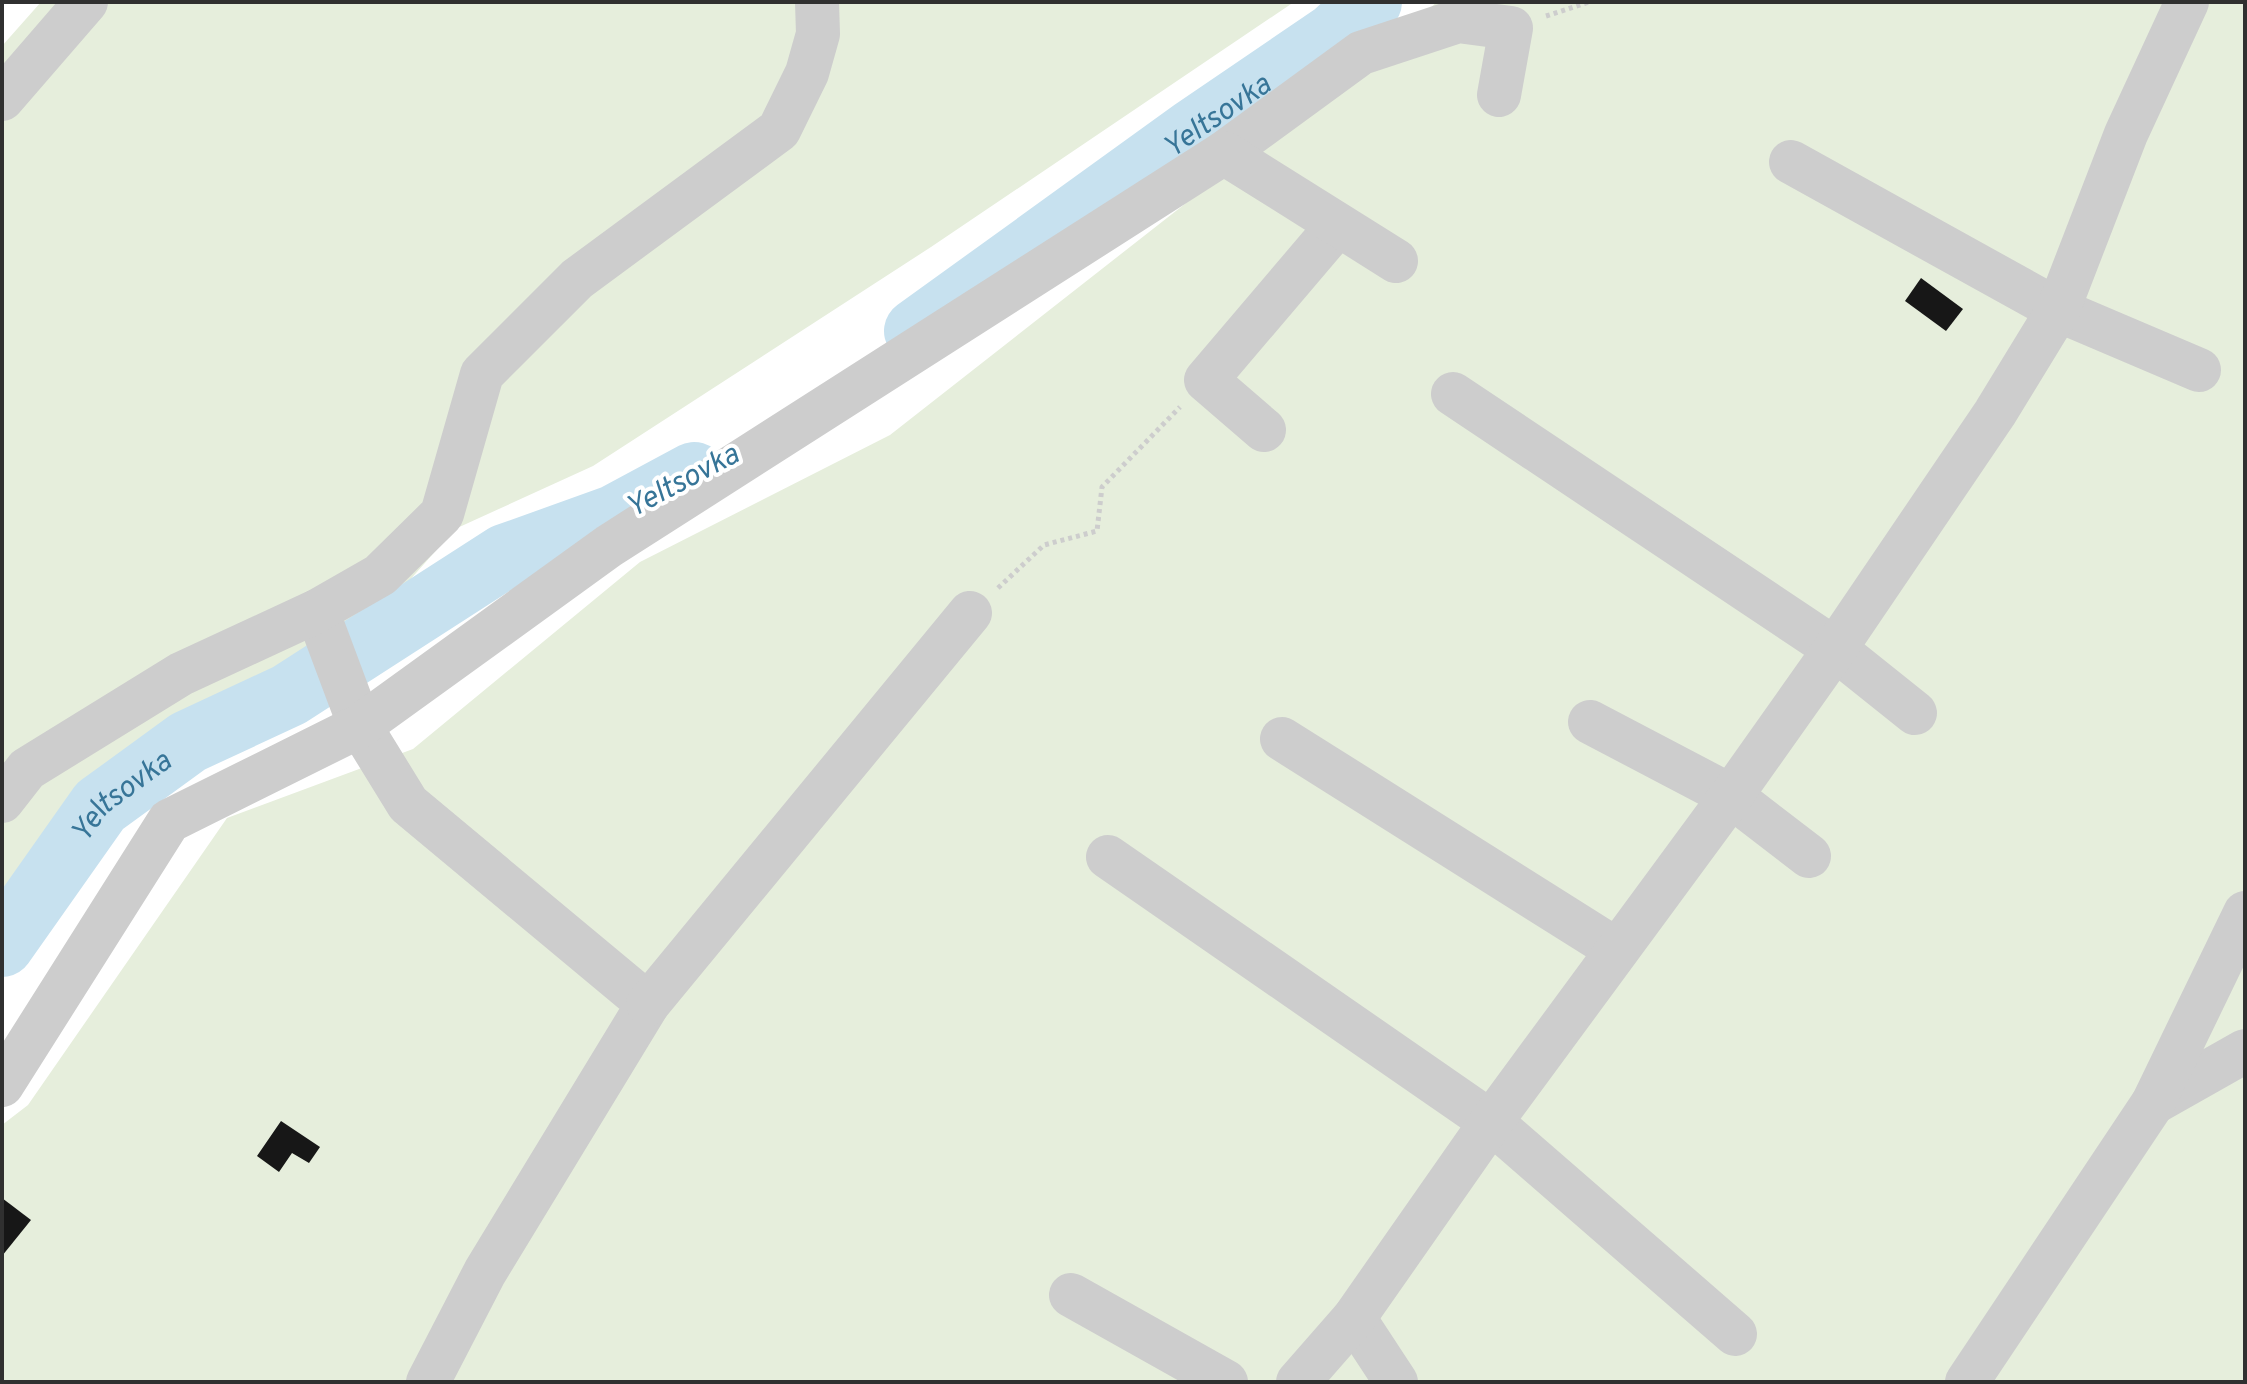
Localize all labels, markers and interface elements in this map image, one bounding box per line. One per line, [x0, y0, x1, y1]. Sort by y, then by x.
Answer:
water label: Yeltsovka [1157, 67, 1279, 167]
water label: Yeltsovka [620, 437, 746, 527]
water label: Yeltsovka [64, 744, 180, 850]

